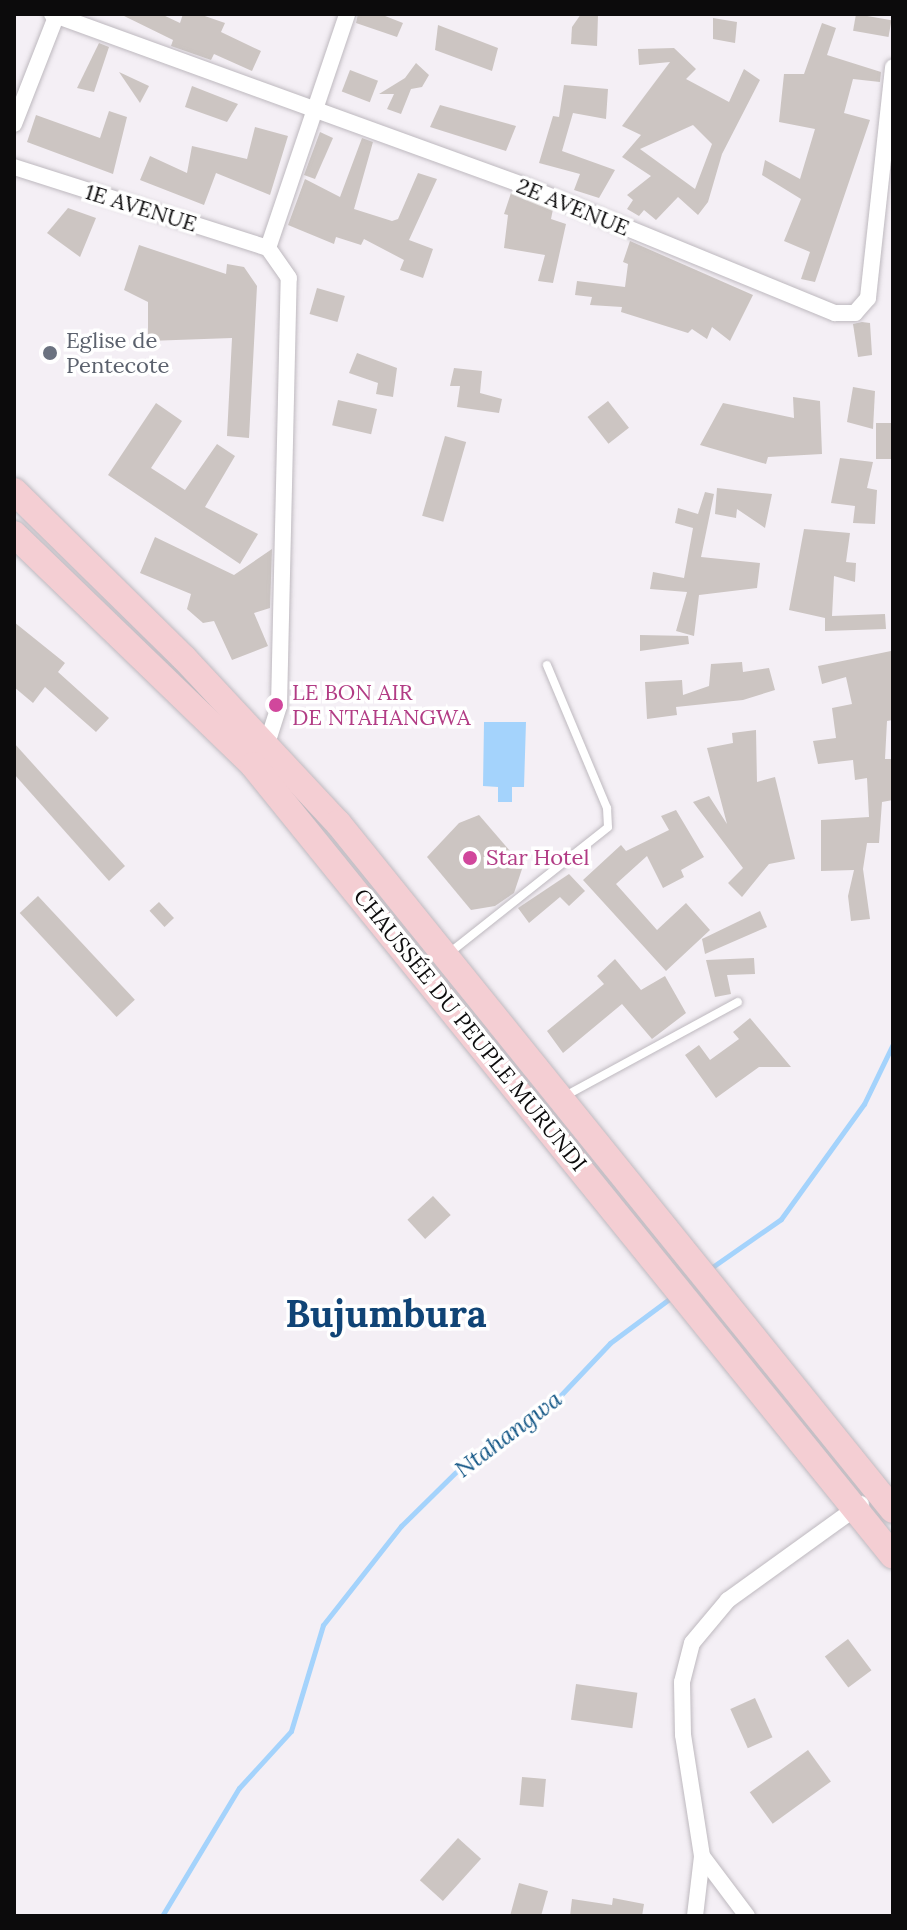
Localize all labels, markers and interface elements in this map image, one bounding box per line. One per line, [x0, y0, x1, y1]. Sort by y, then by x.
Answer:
street label: 2E AVENUE [513, 172, 633, 242]
street label: 1E AVENUE [82, 179, 200, 237]
place label: Eglise de Pentecote [66, 327, 169, 378]
marker: Eglise de Pentecote [41, 344, 59, 362]
place label: LE BON AIR DE NTAHANGWA [292, 679, 471, 730]
marker: LE BON AIR DE NTAHANGWA [267, 696, 285, 714]
place label: Star Hotel [486, 845, 590, 871]
marker: Star Hotel [461, 849, 479, 867]
street label: CHAUSSÉE DU PEUPLE MURUNDI [348, 884, 592, 1176]
district label: Bujumbura [285, 1291, 487, 1337]
water label: Ntahangwa [449, 1384, 567, 1484]

